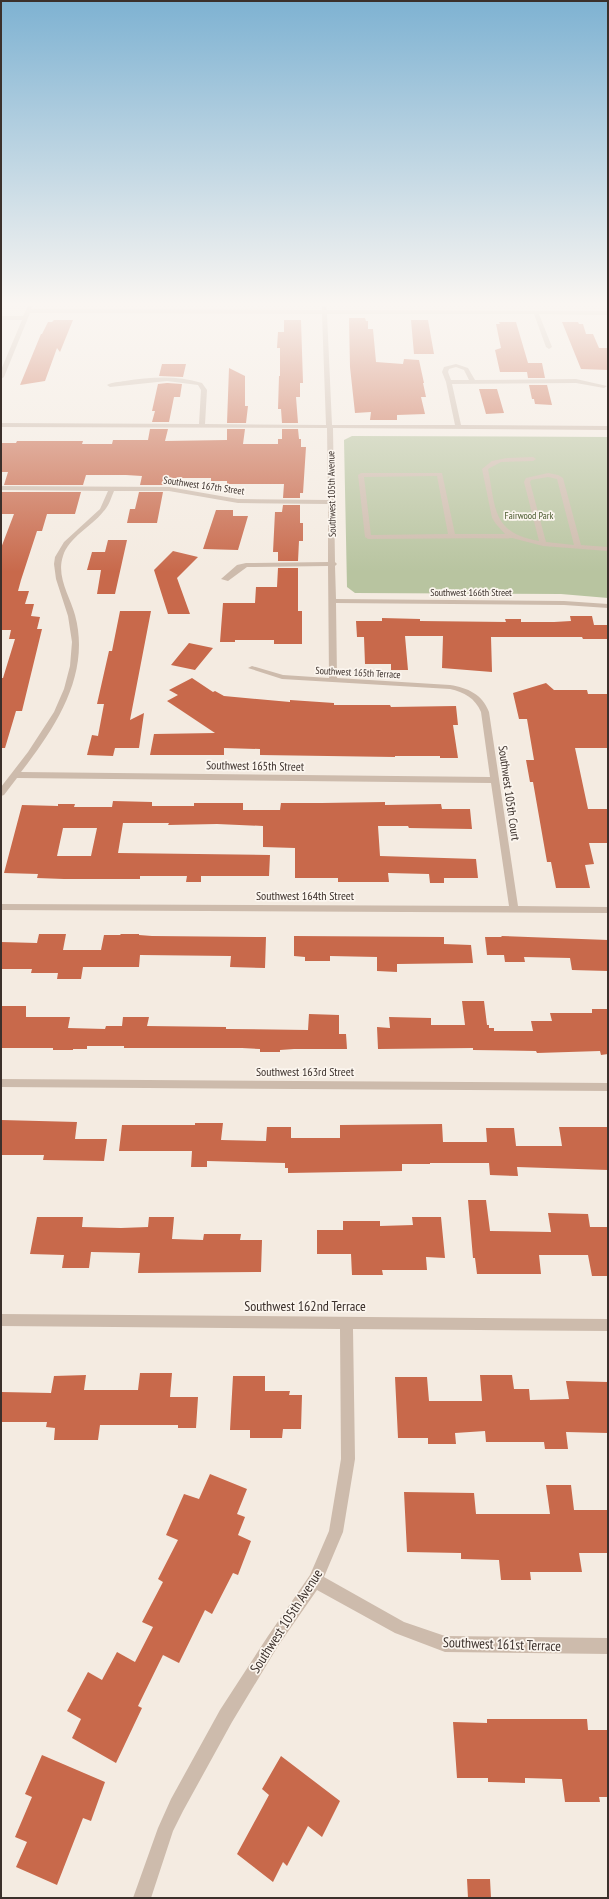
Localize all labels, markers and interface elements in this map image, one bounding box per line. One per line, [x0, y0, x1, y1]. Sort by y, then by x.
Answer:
street label: Southwest 105th Avenue [324, 451, 339, 537]
street label: Southwest 167th Street [163, 473, 246, 498]
park label: Fairwood Park [505, 509, 554, 522]
street label: Southwest 166th Street [430, 586, 512, 599]
street label: Southwest 165th Terrace [315, 664, 401, 681]
street label: Southwest 105th Court [495, 745, 524, 842]
street label: Southwest 165th Street [206, 757, 305, 774]
street label: Southwest 164th Street [256, 888, 355, 903]
street label: Southwest 163rd Street [256, 1064, 355, 1079]
street label: Southwest 162nd Terrace [244, 1297, 366, 1315]
street label: Southwest 105th Avenue [246, 1565, 326, 1676]
street label: Southwest 161st Terrace [443, 1633, 562, 1655]

